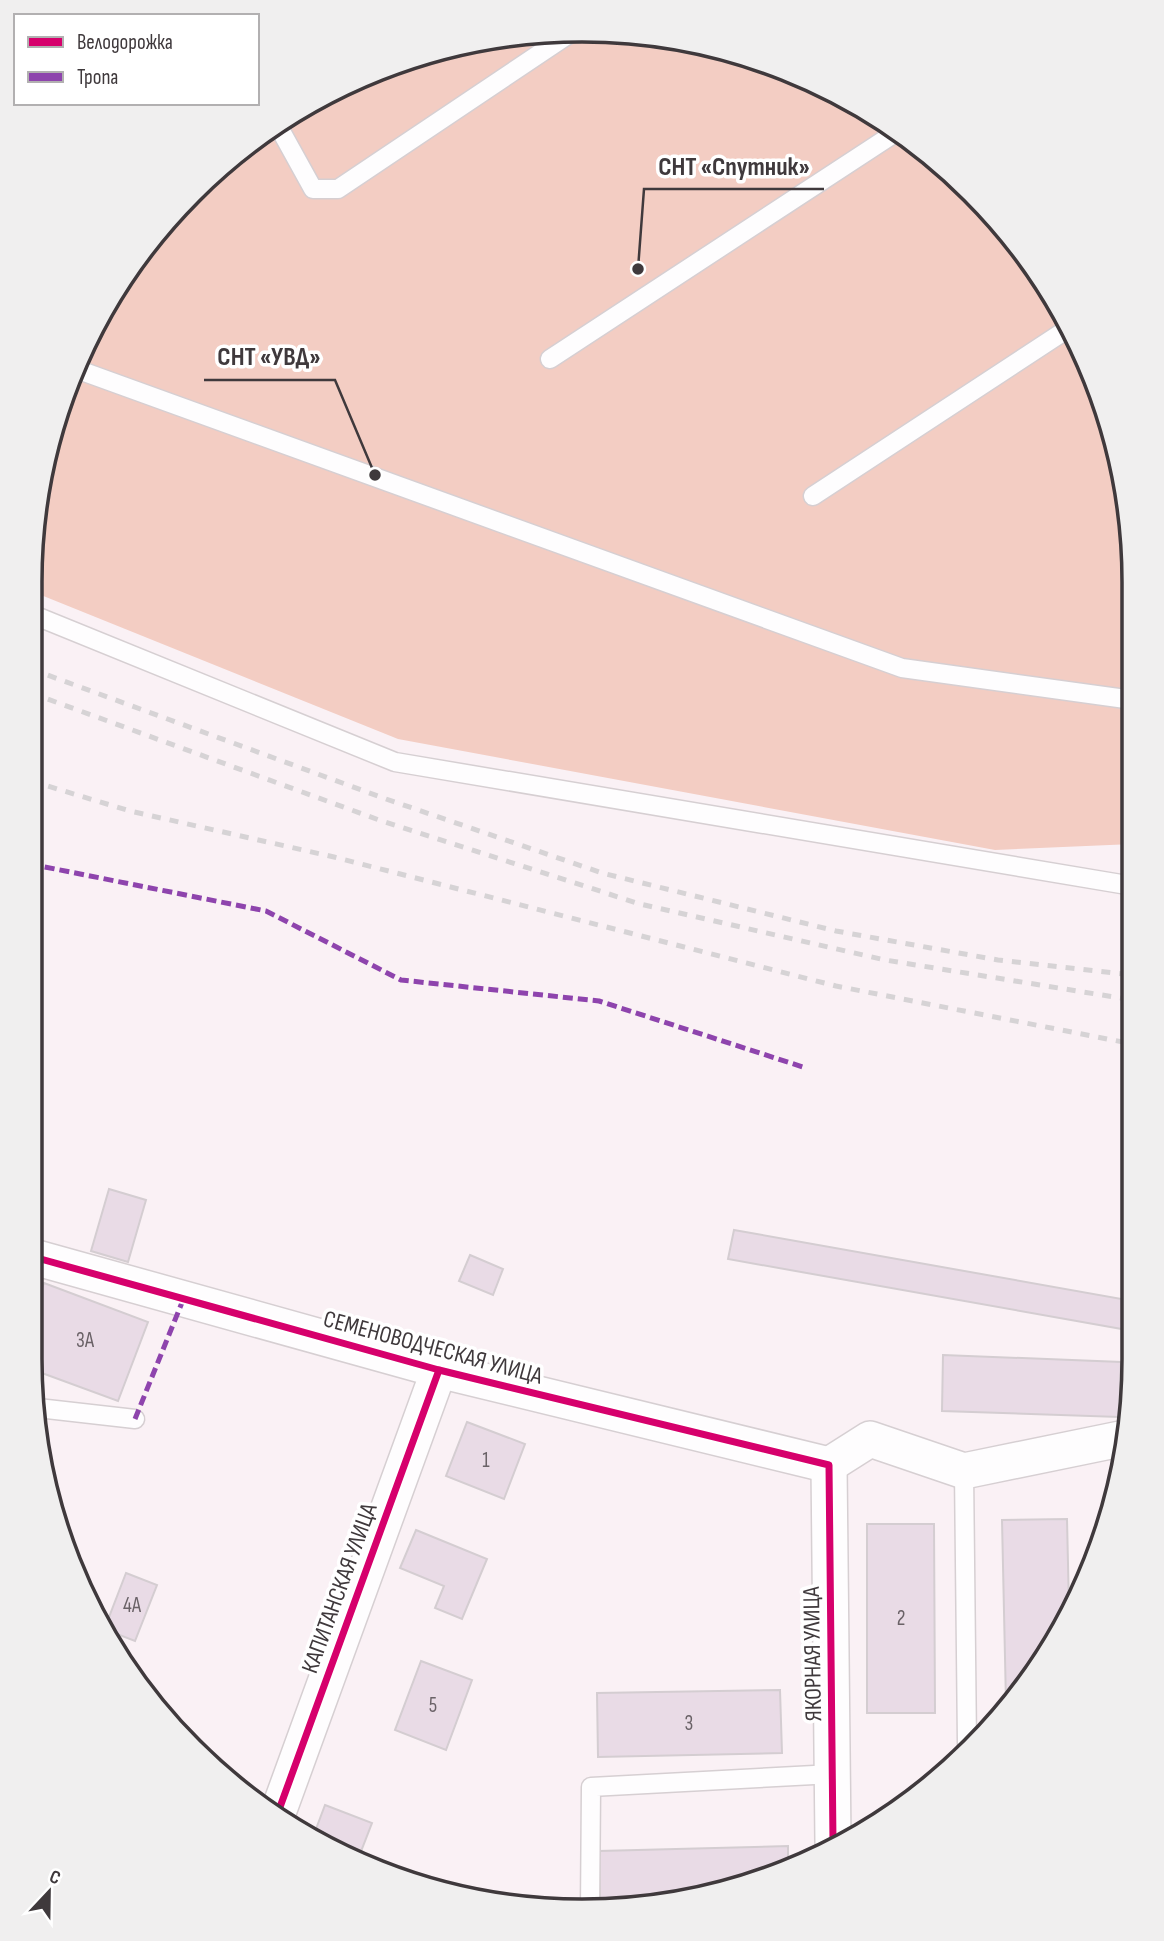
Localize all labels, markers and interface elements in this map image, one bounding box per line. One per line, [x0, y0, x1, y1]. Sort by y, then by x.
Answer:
legend [14, 14, 259, 105]
text: Велодорожка [77, 30, 173, 55]
text: Тропа [77, 65, 118, 90]
callout: СНТ «Спутник» [644, 142, 824, 189]
text: СНТ «Спутник» [658, 152, 810, 183]
callout: СНТ «УВД» [204, 333, 335, 380]
text: СНТ «УВД» [217, 342, 321, 373]
street label: СЕМЕНОВОДЧЕСКАЯ УЛИЦА [320, 1304, 546, 1391]
house number: 3А [76, 1328, 95, 1353]
house number: 1 [482, 1448, 490, 1473]
street label: КАПИТАНСКАЯ УЛИЦА [295, 1499, 384, 1677]
street label: ЯКОРНАЯ УЛИЦА [797, 1586, 828, 1722]
house number: 4А [123, 1593, 142, 1618]
house number: 2 [897, 1606, 905, 1631]
house number: 5 [429, 1693, 437, 1718]
house number: 3 [685, 1711, 693, 1736]
north arrow [14, 1857, 84, 1927]
text: С [46, 1865, 64, 1890]

